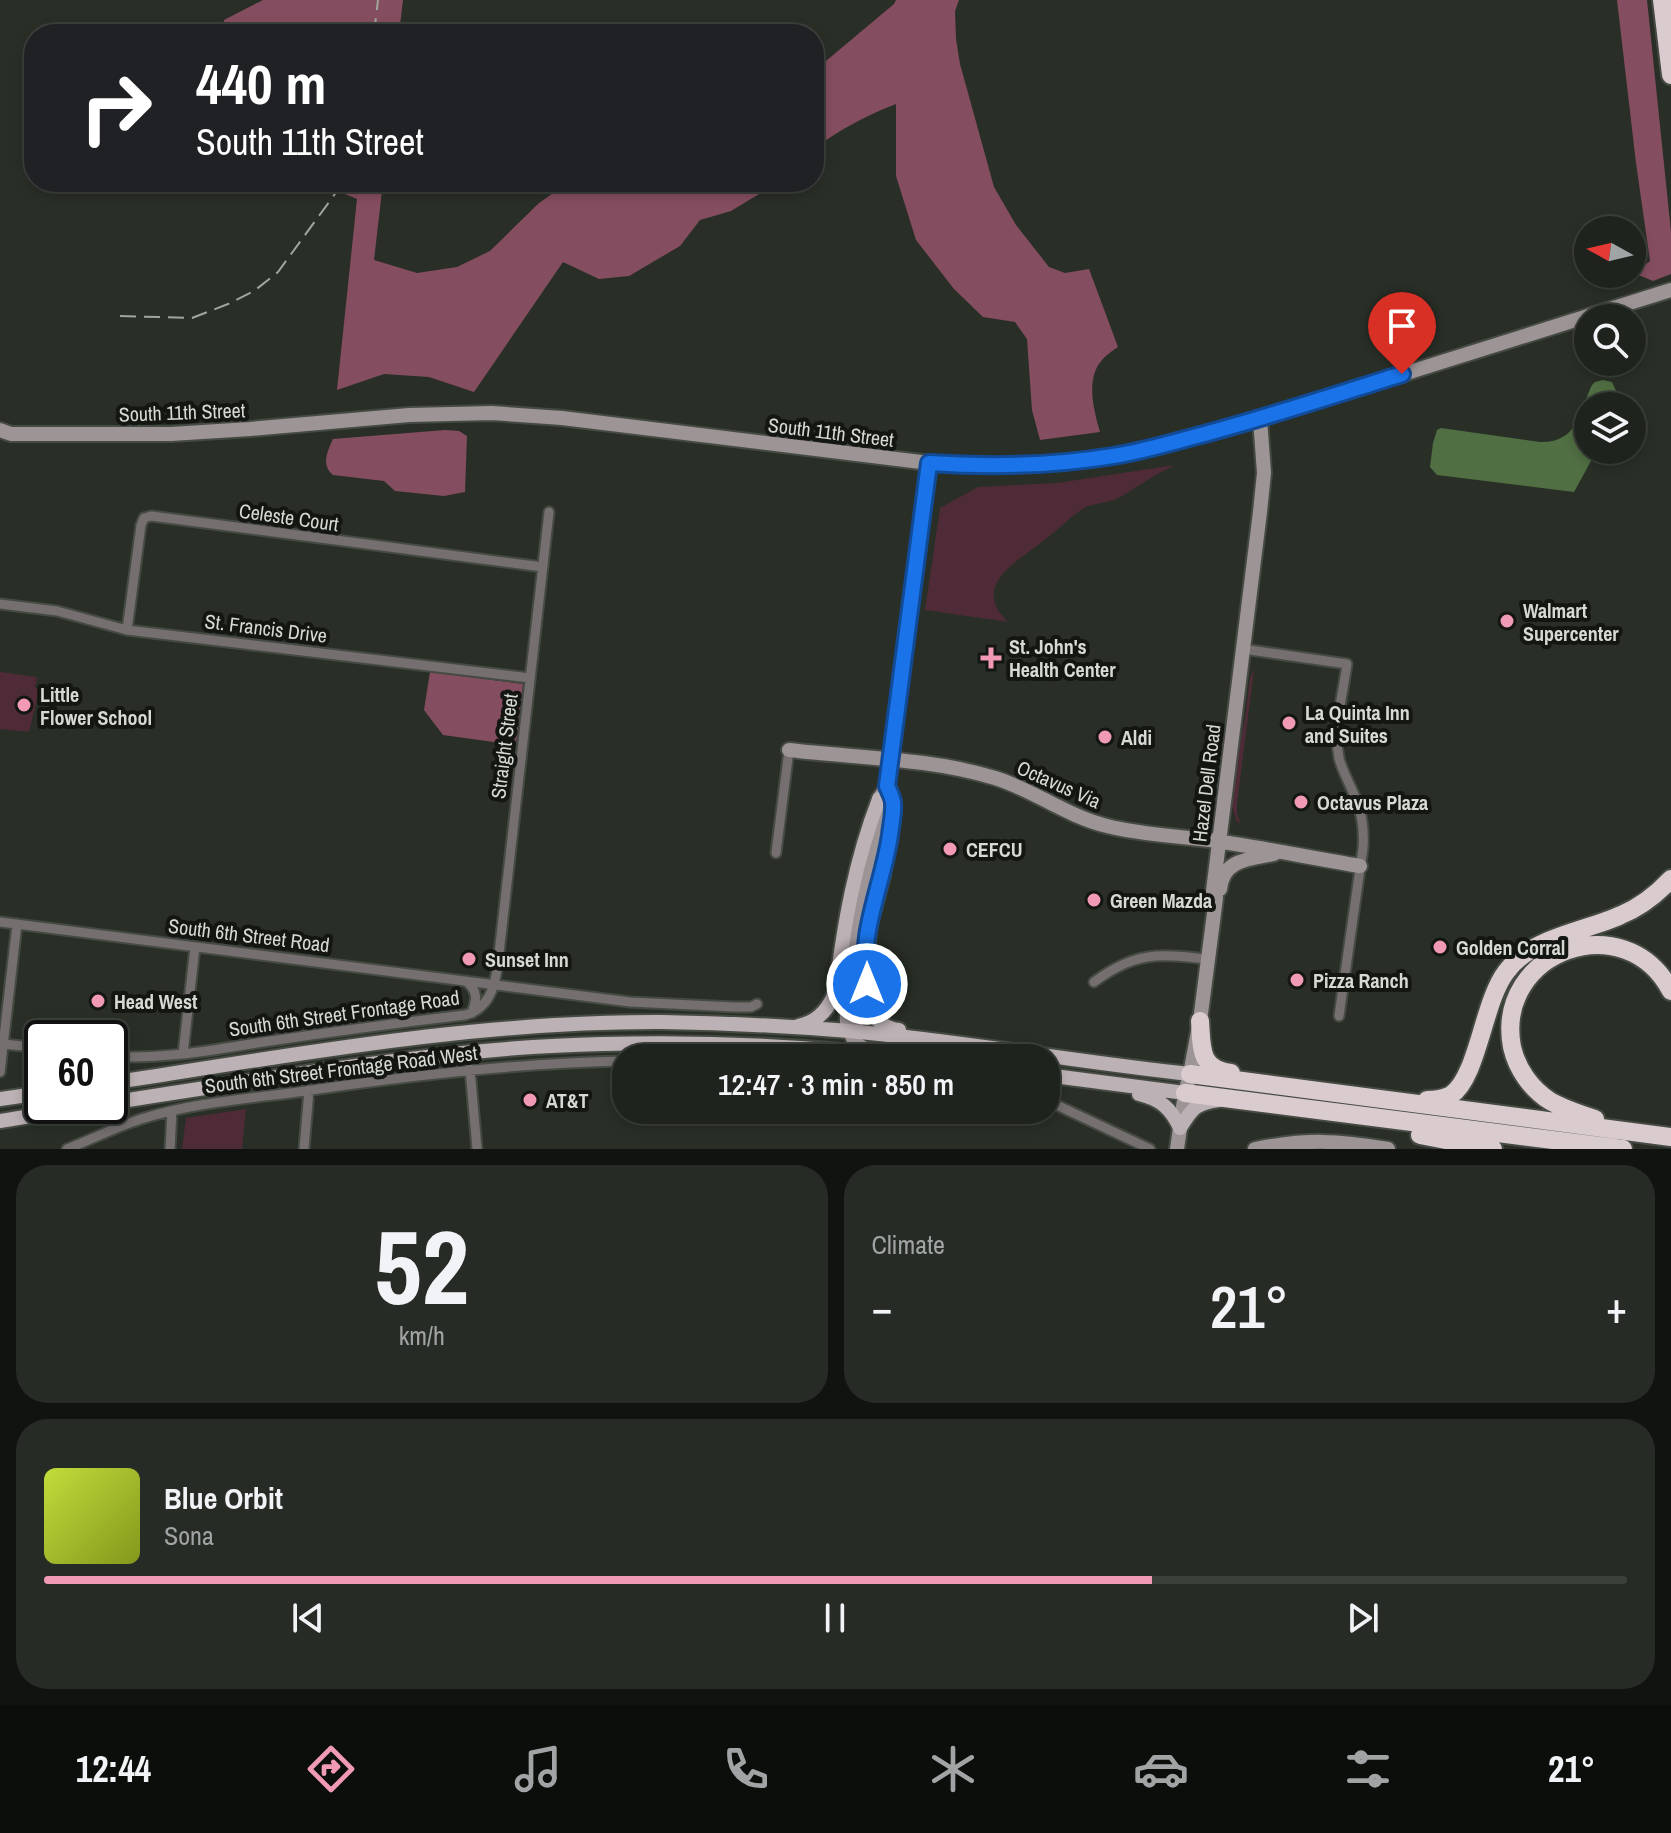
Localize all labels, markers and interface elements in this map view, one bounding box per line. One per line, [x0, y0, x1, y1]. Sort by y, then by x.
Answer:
text: 440 m [196, 46, 326, 121]
icon: right [64, 56, 168, 160]
text: South 11th Street [196, 118, 424, 166]
north arrow [1574, 216, 1646, 288]
map controls [1574, 216, 1646, 464]
pin [1368, 292, 1436, 374]
icon: arrive [1380, 304, 1424, 348]
button: search [1574, 304, 1646, 376]
button: layers [1574, 392, 1646, 464]
street label: South 11th Street [118, 396, 246, 428]
street label: South 11th Street [767, 411, 896, 453]
street label: Celeste Court [237, 497, 341, 537]
place label: Walmart Supercenter [1523, 597, 1619, 647]
street label: St. Francis Drive [203, 607, 329, 649]
marker: Walmart Supercenter [1498, 612, 1516, 630]
place label: St. John's Health Center [1009, 633, 1116, 683]
marker: St. John's Health Center [980, 647, 1002, 669]
place label: Little Flower School [40, 681, 152, 731]
street label: Straight Street [484, 691, 524, 800]
marker: Little Flower School [15, 696, 33, 714]
place label: La Quinta Inn and Suites [1305, 699, 1410, 749]
marker: La Quinta Inn and Suites [1280, 714, 1298, 732]
street label: Hazel Dell Road [1185, 723, 1227, 843]
place label: Aldi [1121, 724, 1152, 751]
marker: Aldi [1096, 728, 1114, 746]
street label: Octavus Via [1013, 754, 1105, 814]
place label: Octavus Plaza [1317, 789, 1428, 816]
marker: Octavus Plaza [1292, 793, 1310, 811]
place label: CEFCU [966, 836, 1022, 863]
marker: CEFCU [941, 840, 959, 858]
place label: Green Mazda [1110, 887, 1212, 914]
marker: Green Mazda [1085, 891, 1103, 909]
street label: South 6th Street Road [167, 912, 331, 958]
place label: Golden Corral [1456, 934, 1565, 961]
marker: Golden Corral [1431, 938, 1449, 956]
position arrow [825, 942, 909, 1026]
place label: Sunset Inn [485, 946, 569, 973]
marker: Sunset Inn [460, 950, 478, 968]
place label: Pizza Ranch [1313, 967, 1409, 994]
marker: Pizza Ranch [1288, 971, 1306, 989]
street label: South 6th Street Frontage Road [227, 983, 461, 1043]
place label: Head West [114, 988, 198, 1015]
marker: Head West [89, 992, 107, 1010]
speed limit sign: 60 [24, 1020, 128, 1124]
street label: South 6th Street Frontage Road West [203, 1039, 479, 1099]
text: 12:47 · 3 min · 850 m [718, 1064, 954, 1104]
place label: AT&T [546, 1087, 589, 1114]
marker: AT&T [521, 1091, 539, 1109]
text: 52 [374, 1196, 469, 1336]
text: Climate [872, 1227, 945, 1262]
text: 21° [1210, 1266, 1289, 1347]
text: − [872, 1277, 893, 1337]
text: + [1606, 1277, 1627, 1337]
text: km/h [399, 1318, 445, 1353]
text: Blue Orbit [164, 1478, 283, 1518]
text: Sona [164, 1518, 214, 1553]
icon: previous [286, 1596, 330, 1640]
icon: pause [813, 1596, 857, 1640]
icon: next [1341, 1596, 1385, 1640]
icon: directions [303, 1741, 359, 1797]
icon: music [510, 1741, 566, 1797]
icon: phone [718, 1741, 774, 1797]
icon: climate [925, 1741, 981, 1797]
icon: car [1133, 1741, 1189, 1797]
icon: filters [1340, 1741, 1396, 1797]
text: 12:44 [76, 1745, 151, 1793]
text: 21° [1548, 1745, 1595, 1793]

